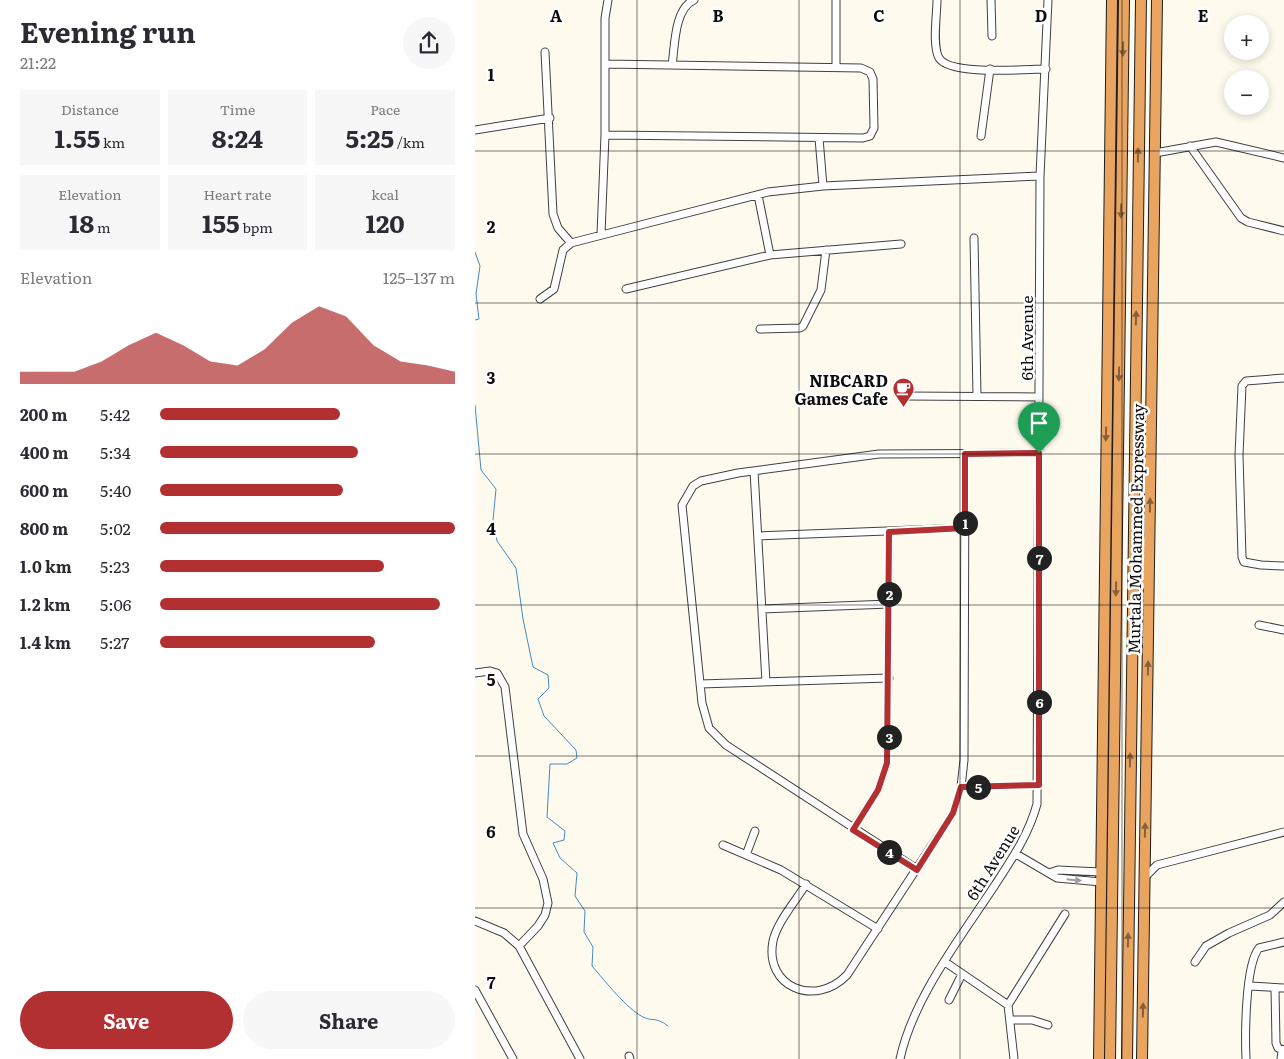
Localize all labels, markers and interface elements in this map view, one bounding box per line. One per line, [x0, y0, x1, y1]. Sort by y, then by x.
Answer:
text: A [550, 3, 562, 27]
text: B [712, 3, 724, 27]
text: C [873, 3, 885, 27]
text: D [1035, 3, 1047, 27]
text: E [1198, 3, 1209, 27]
text: Evening run [20, 10, 196, 52]
map controls [1224, 15, 1269, 115]
button: + [1224, 15, 1269, 60]
button: share [403, 17, 455, 69]
one-way arrow [1119, 41, 1127, 57]
text: 21:22 [20, 50, 56, 74]
text: 1 [488, 62, 495, 86]
button: − [1224, 70, 1269, 115]
text: Distance [61, 99, 119, 119]
text: Time [220, 99, 255, 119]
text: Pace [370, 99, 400, 119]
text: 1.55 [55, 119, 100, 156]
text: 8:24 [212, 119, 263, 156]
text: 5:25 [345, 119, 394, 156]
text: km [100, 132, 125, 152]
text: /km [394, 132, 425, 152]
one-way arrow [1135, 147, 1143, 163]
text: Elevation [58, 184, 121, 204]
text: Heart rate [204, 184, 271, 204]
text: kcal [371, 184, 399, 204]
one-way arrow [1117, 203, 1125, 219]
text: 18 [69, 204, 94, 241]
text: 155 [202, 204, 240, 241]
text: 120 [366, 204, 405, 241]
text: 2 [487, 214, 496, 238]
text: m [94, 217, 111, 237]
text: bpm [240, 217, 273, 237]
text: Elevation [20, 265, 92, 289]
text: 125–137 m [383, 265, 455, 289]
street label: 6th Avenue [1014, 295, 1038, 381]
one-way arrow [1132, 310, 1140, 326]
text: 3 [487, 365, 496, 389]
one-way arrow [1115, 366, 1123, 382]
place label: NIBCARD Games Cafe [794, 368, 888, 410]
cafe icon: NIBCARD Games Cafe [892, 377, 916, 408]
text: 200 m [20, 402, 67, 426]
text: 5:42 [100, 402, 130, 426]
pin [1018, 402, 1060, 453]
street label: Murtala Mohammed Expressway [1121, 403, 1149, 654]
icon: arrive [1025, 409, 1053, 437]
one-way arrow [1102, 426, 1110, 442]
text: 400 m [20, 440, 69, 464]
text: 5:34 [100, 440, 131, 464]
text: 600 m [20, 478, 68, 502]
text: 5:40 [100, 478, 131, 502]
one-way arrow [1146, 497, 1154, 513]
pin: 1 [953, 510, 977, 536]
text: 1 [963, 513, 968, 533]
text: 800 m [20, 516, 68, 540]
text: 5:02 [100, 516, 131, 540]
text: 4 [486, 516, 496, 540]
pin: 7 [1027, 546, 1051, 570]
text: 7 [1036, 548, 1043, 568]
text: 1.0 km [20, 554, 72, 578]
text: 5:23 [100, 554, 130, 578]
one-way arrow [1112, 581, 1120, 597]
pin: 2 [877, 582, 901, 606]
text: 2 [886, 584, 893, 604]
text: 1.2 km [20, 592, 70, 616]
text: 5:06 [100, 592, 131, 616]
text: 1.4 km [20, 630, 71, 654]
text: 5:27 [100, 630, 129, 654]
one-way arrow [1144, 660, 1152, 676]
text: 5 [487, 667, 496, 691]
pin: 6 [1027, 690, 1051, 714]
text: 6 [1035, 692, 1044, 712]
pin: 3 [877, 724, 901, 750]
text: 3 [886, 727, 893, 747]
one-way arrow [1126, 752, 1134, 768]
pin: 5 [965, 774, 991, 800]
text: 5 [975, 777, 982, 797]
text: 6 [486, 819, 496, 843]
street label: 6th Avenue [959, 820, 1025, 904]
one-way arrow [1141, 822, 1149, 838]
pin: 4 [877, 840, 901, 864]
text: 4 [885, 842, 894, 862]
one-way arrow [1067, 876, 1083, 884]
one-way arrow [1124, 932, 1132, 948]
text: 7 [487, 970, 496, 994]
button: Save [20, 991, 233, 1049]
button: Share [243, 991, 455, 1049]
one-way arrow [1139, 1002, 1147, 1018]

